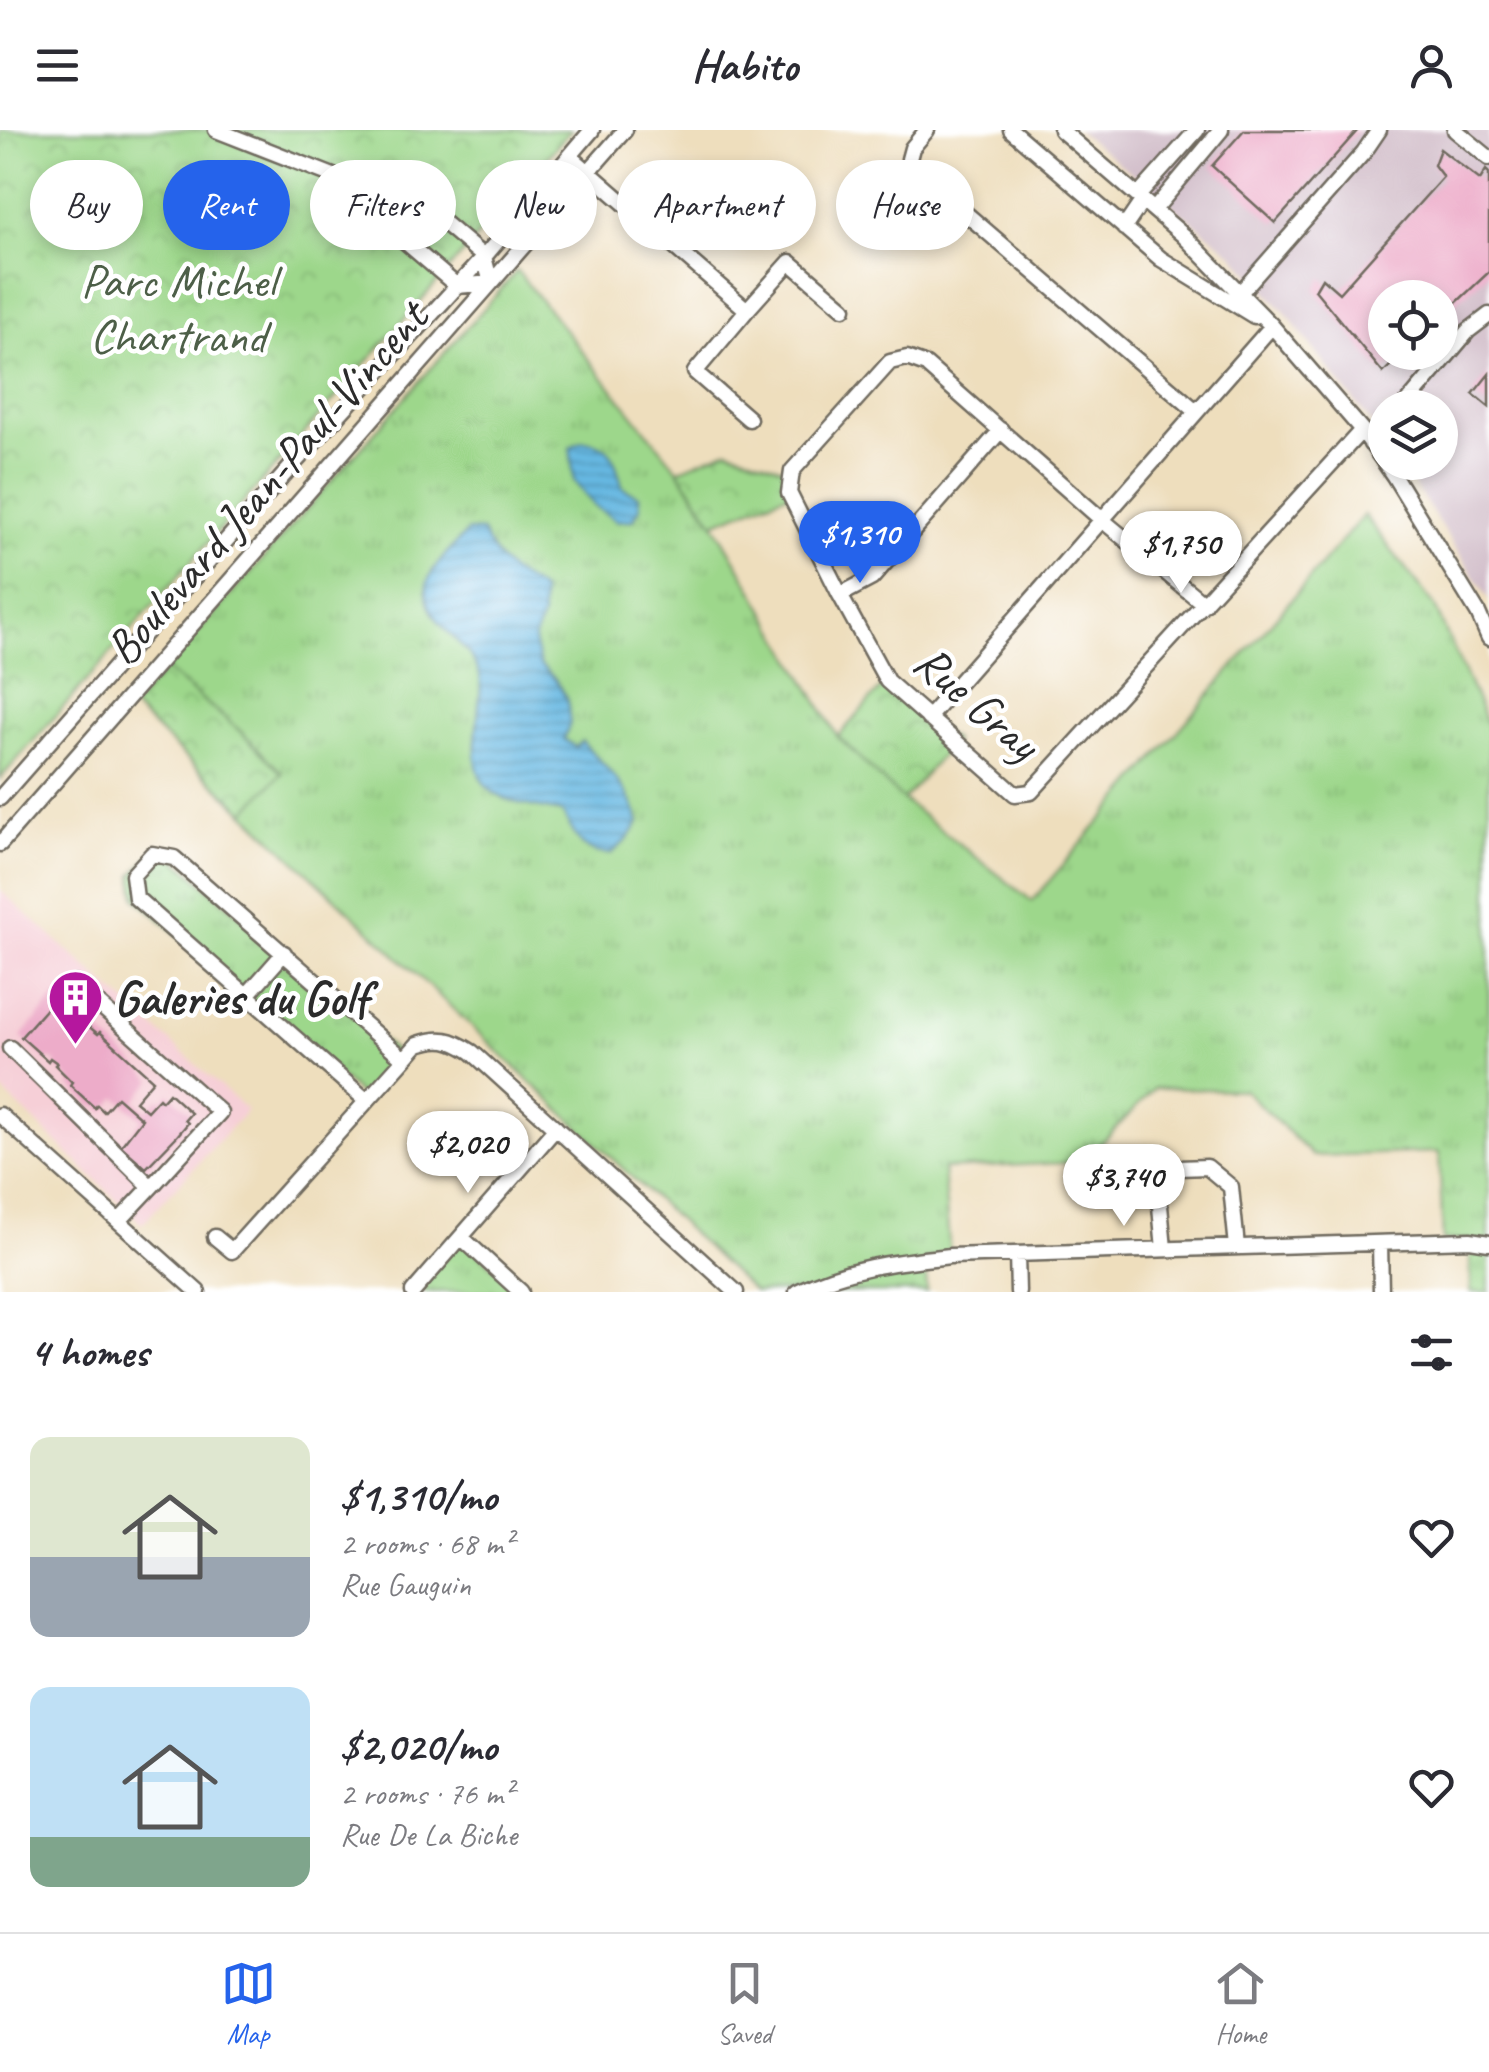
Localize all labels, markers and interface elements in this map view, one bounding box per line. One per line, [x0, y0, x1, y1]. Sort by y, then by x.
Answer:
text: Habito [692, 37, 797, 94]
icon: menu [30, 38, 85, 93]
icon: person [1404, 38, 1459, 93]
chip: Buy [30, 160, 143, 250]
chip: Rent [163, 160, 290, 250]
chip: Filters [310, 160, 456, 250]
chip: New [476, 160, 597, 250]
chip: Apartment [617, 160, 816, 250]
chip: House [836, 160, 974, 250]
park label: Parc Michel Chartrand [81, 251, 283, 366]
map controls [1368, 280, 1458, 480]
button: locate [1368, 280, 1458, 370]
street label: Boulevard Jean-Paul-Vincent [92, 286, 443, 677]
button: layers [1368, 390, 1458, 480]
pin: $1,310 [779, 501, 941, 586]
pin: $1,750 [1100, 511, 1262, 596]
text: $1,310 [821, 513, 899, 554]
text: $1,750 [1142, 523, 1220, 564]
street label: Rue Gray [902, 631, 1055, 775]
building icon: Galeries du Golf [45, 968, 105, 1047]
place label: Galeries du Golf [114, 968, 379, 1028]
pin: $2,020 [387, 1111, 549, 1196]
text: $2,020 [429, 1123, 507, 1164]
pin: $3,740 [1043, 1144, 1205, 1229]
text: $3,740 [1085, 1156, 1163, 1197]
icon: filters [1404, 1325, 1459, 1380]
text: 4 homes [30, 1326, 149, 1379]
text: $1,310/mo [340, 1470, 497, 1523]
icon: home [110, 1477, 230, 1597]
icon: heart [1404, 1510, 1459, 1565]
text: 2 rooms · 68 m² [340, 1523, 513, 1564]
text: Rue Gauguin [340, 1564, 471, 1605]
text: $2,020/mo [340, 1720, 497, 1773]
icon: home [110, 1727, 230, 1847]
icon: heart [1404, 1760, 1459, 1815]
text: 2 rooms · 76 m² [340, 1773, 513, 1814]
text: Rue De La Biche [340, 1814, 517, 1855]
tab: Map [221, 1956, 276, 2051]
tab: Saved [717, 1956, 772, 2051]
tab: Home [1213, 1956, 1268, 2051]

